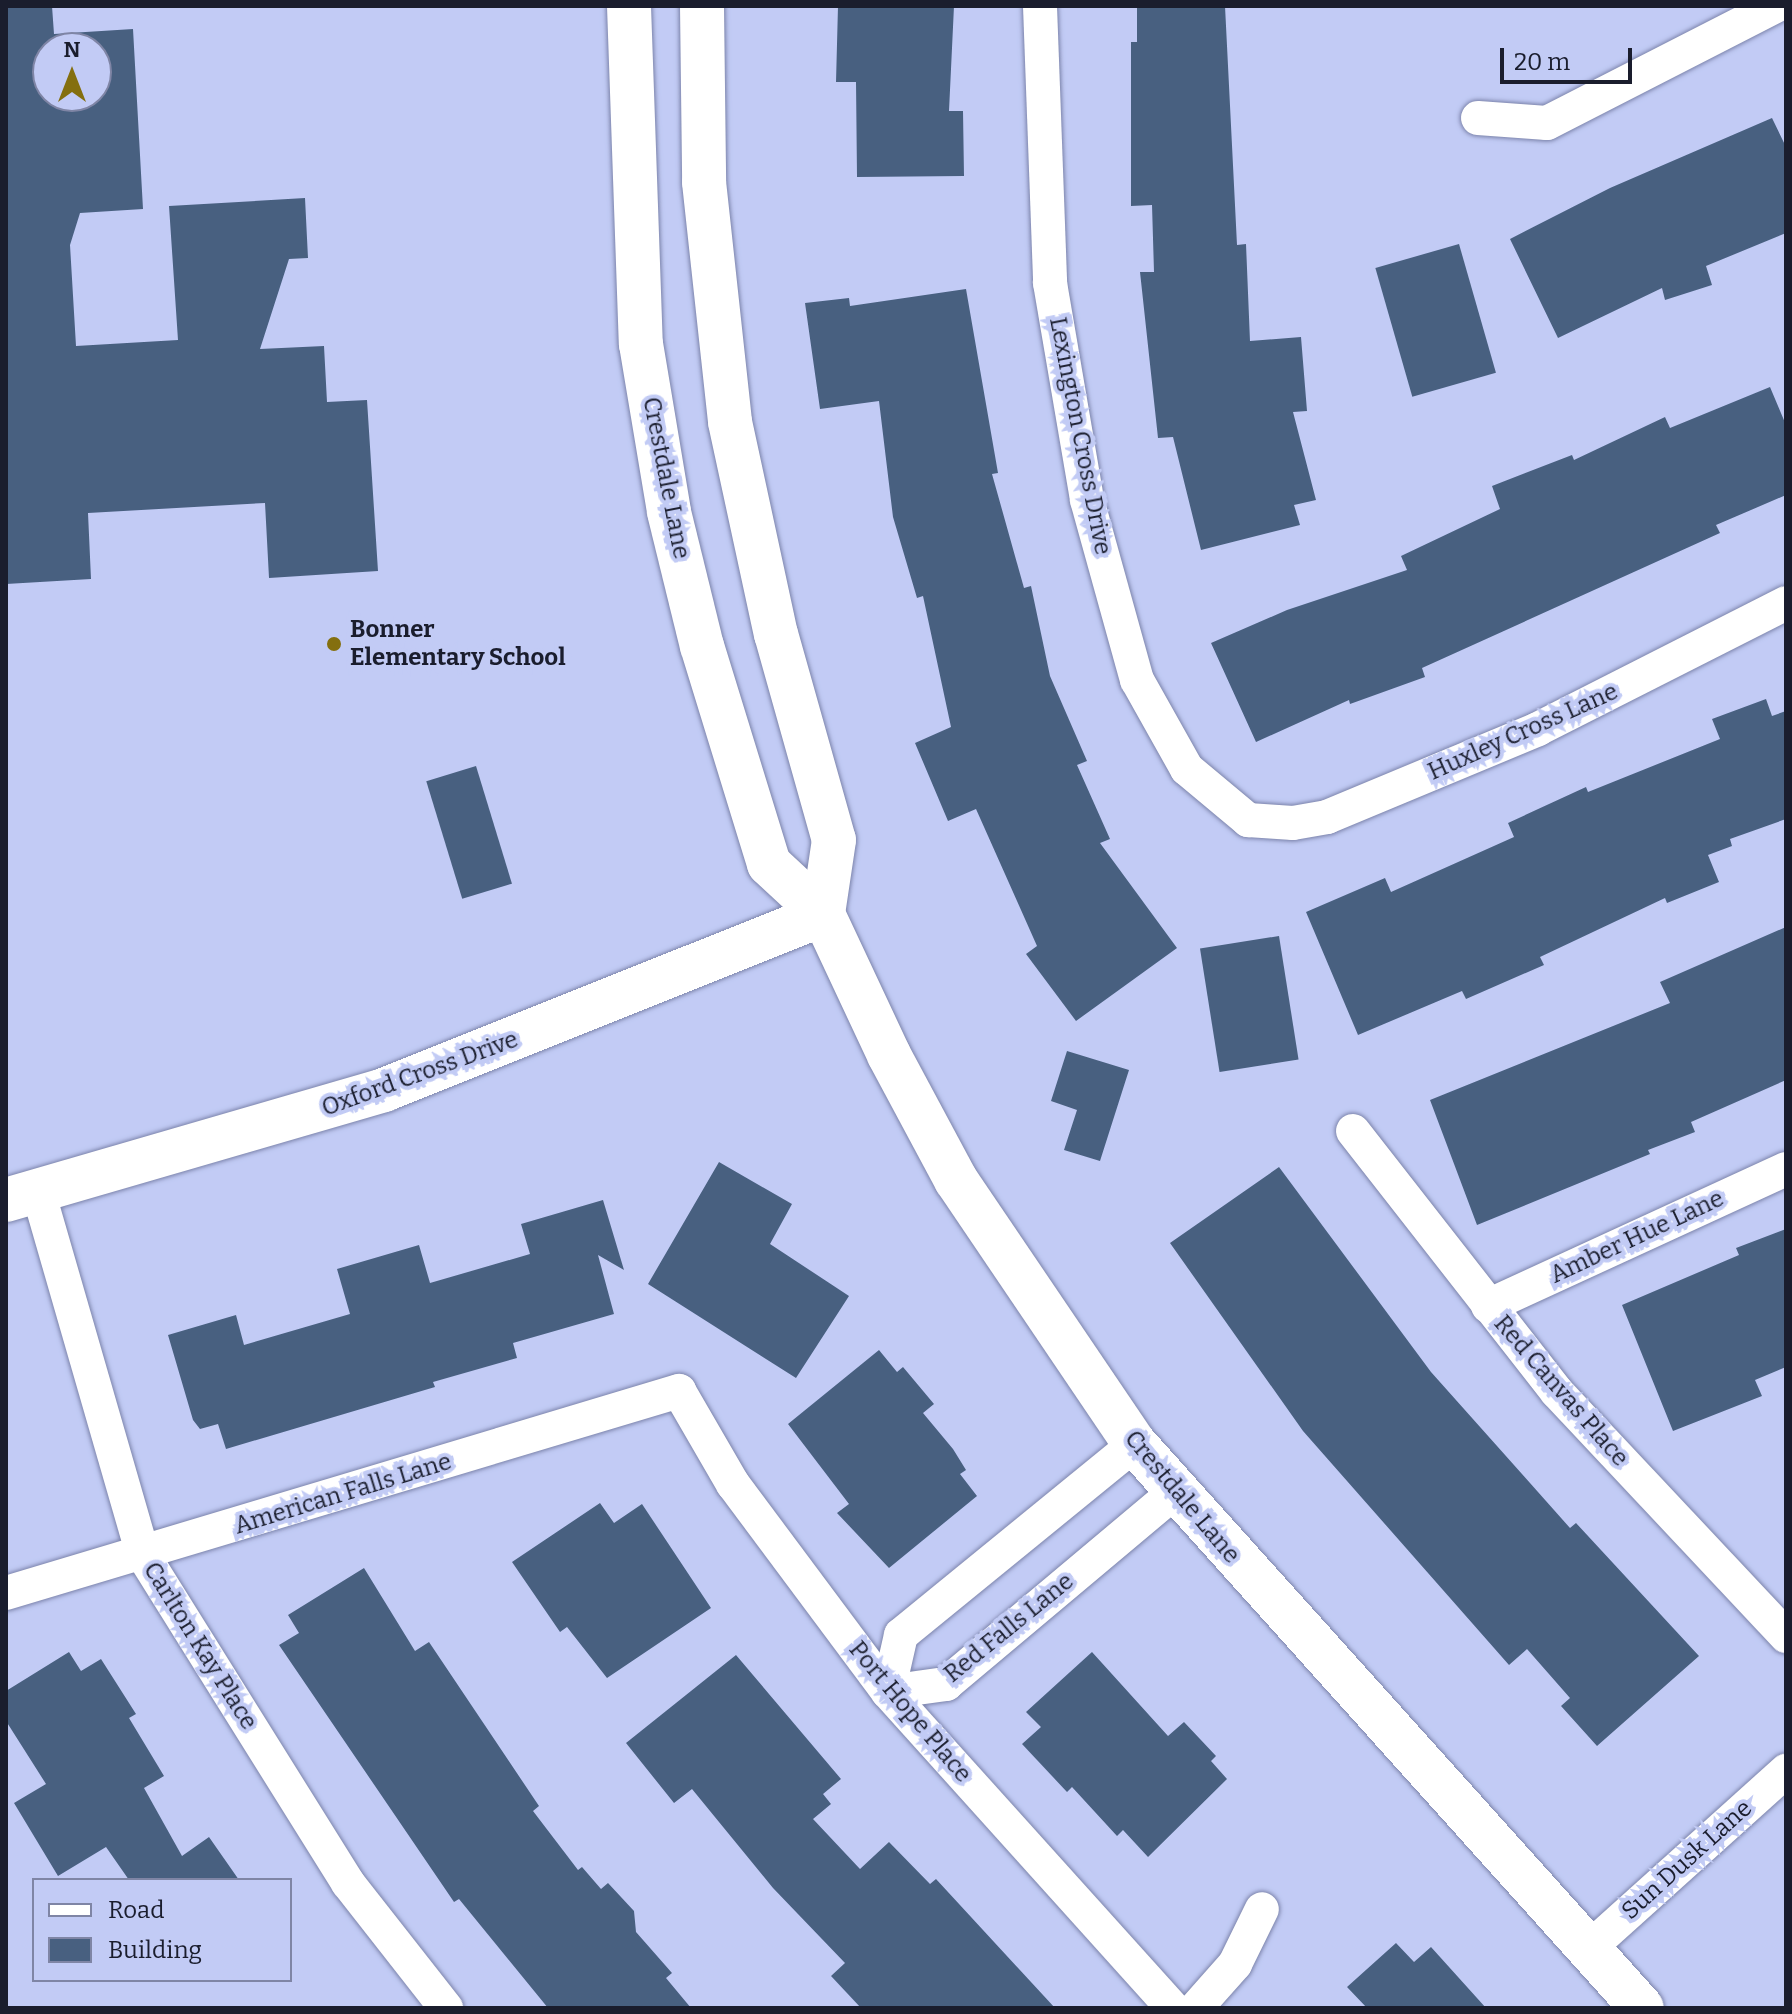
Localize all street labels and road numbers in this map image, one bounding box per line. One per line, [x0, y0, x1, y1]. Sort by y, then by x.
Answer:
street label: Lexington Cross Drive [1043, 315, 1117, 557]
street label: Crestdale Lane [636, 395, 696, 561]
street label: Huxley Cross Lane [1424, 677, 1622, 787]
street label: Oxford Cross Drive [318, 1025, 522, 1123]
street label: Amber Hue Lane [1546, 1184, 1728, 1290]
street label: Red Canvas Place [1488, 1310, 1634, 1472]
street label: Crestdale Lane [1118, 1425, 1246, 1569]
street label: American Falls Lane [231, 1447, 455, 1541]
street label: Carlton Kay Place [137, 1557, 263, 1735]
street label: Red Falls Lane [939, 1567, 1079, 1689]
street label: Port Hope Place [843, 1636, 977, 1788]
street label: Sun Dusk Lane [1616, 1794, 1758, 1926]

